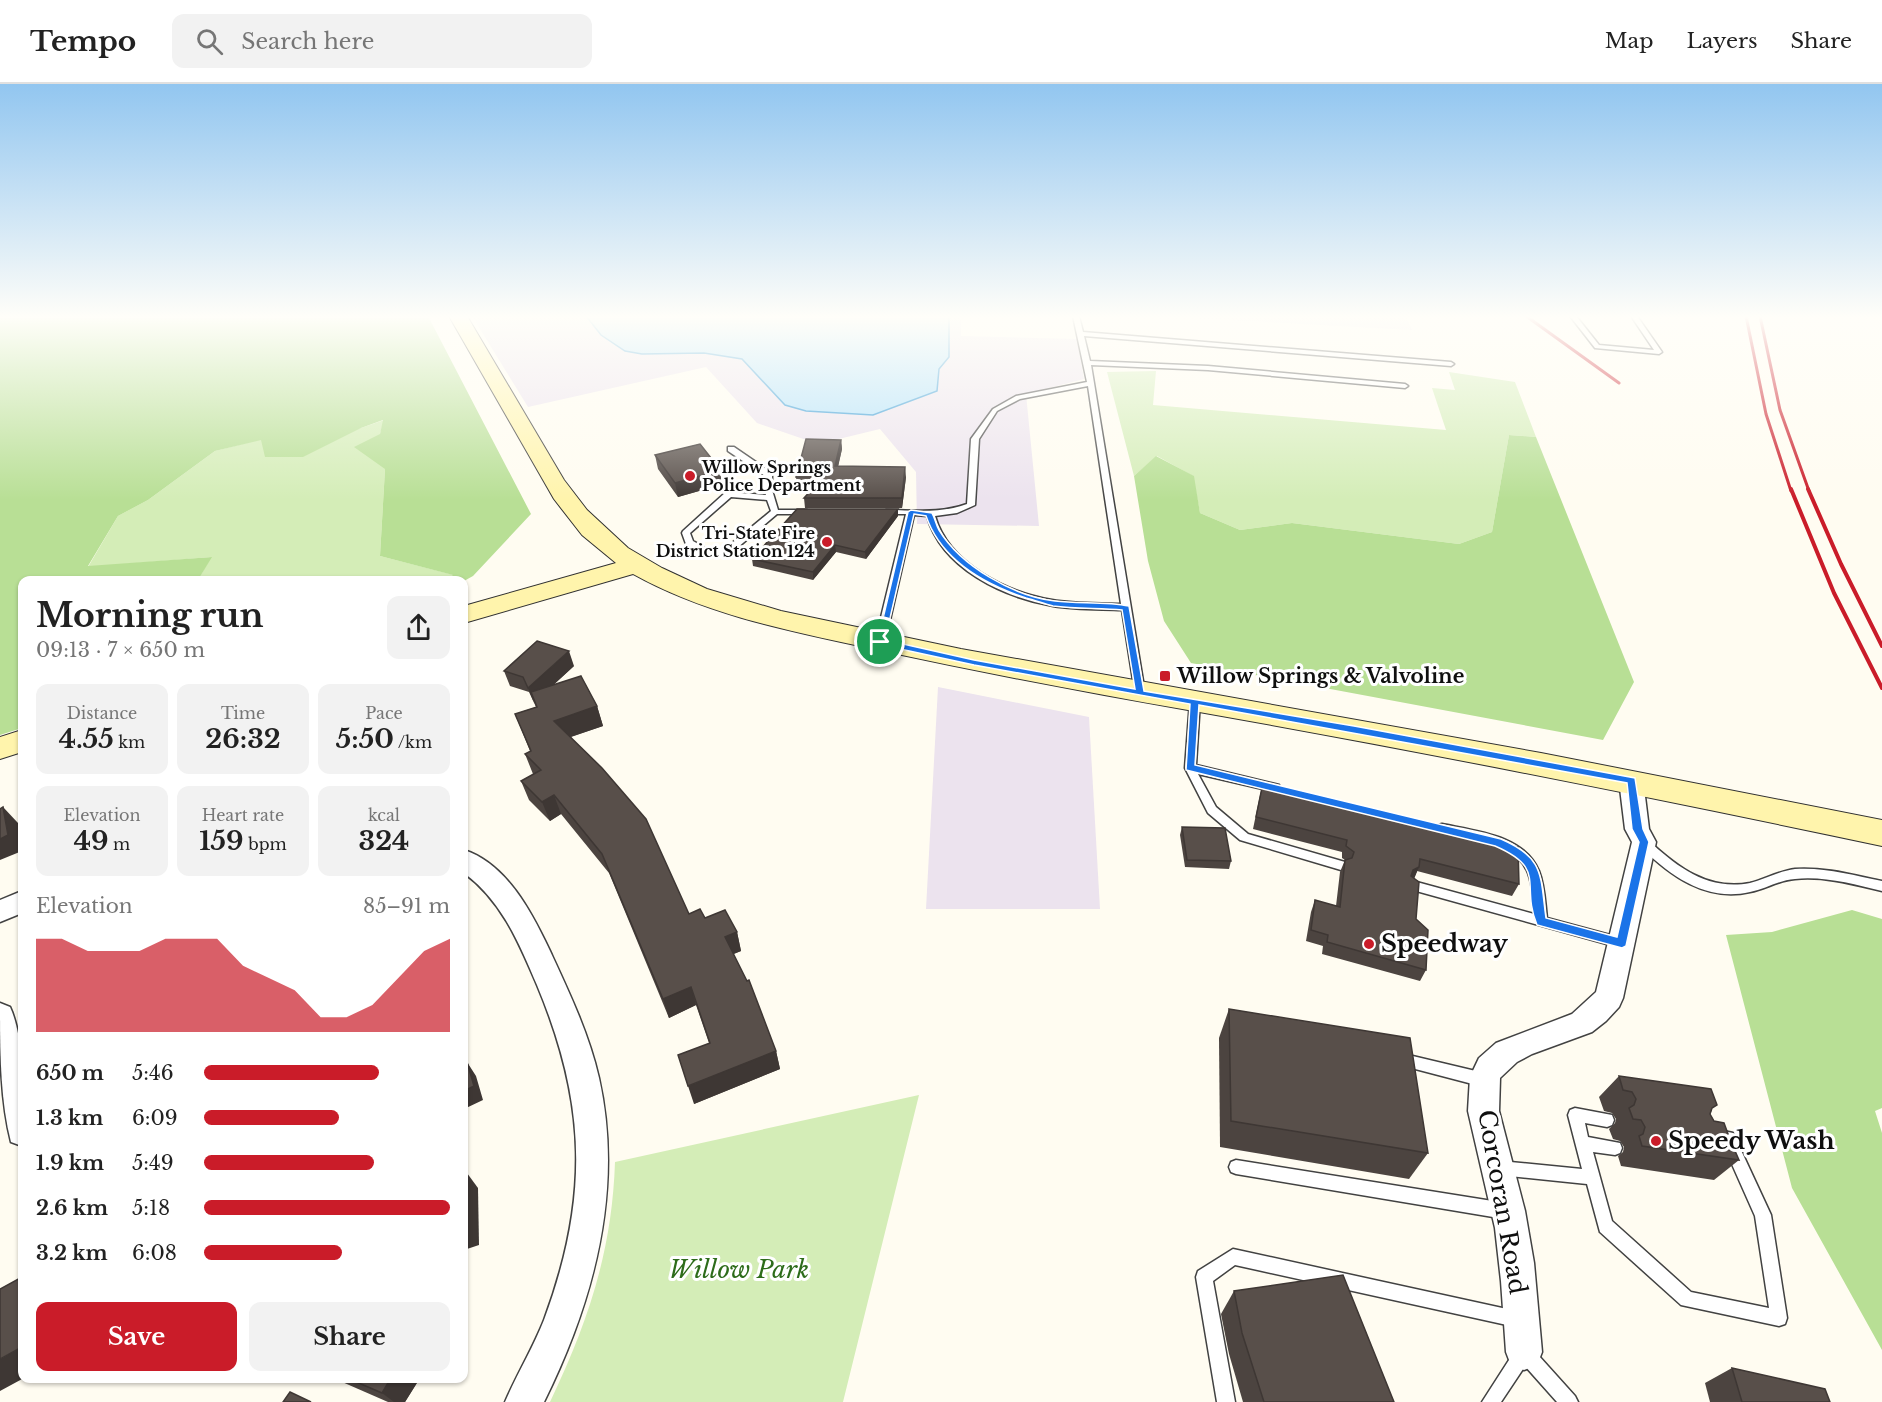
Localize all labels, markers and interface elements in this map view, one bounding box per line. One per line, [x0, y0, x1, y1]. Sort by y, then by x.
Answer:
search box [172, 14, 592, 68]
text: Tempo [30, 24, 136, 59]
icon: search [193, 25, 226, 58]
text: Search here [241, 28, 374, 55]
text: Map [1605, 28, 1654, 54]
text: Layers [1687, 28, 1758, 54]
text: Share [1791, 28, 1852, 54]
place label: Willow Springs Police Department [701, 457, 862, 495]
marker: Willow Springs Police Department [683, 469, 697, 483]
place label: Tri-State Fire District Station 124 [656, 523, 815, 561]
marker: Tri-State Fire District Station 124 [820, 535, 834, 549]
text: Morning run [36, 595, 264, 636]
button: share [387, 596, 450, 659]
pin [854, 616, 905, 667]
icon: arrive [863, 625, 896, 658]
text: 09:13 · 7 × 650 m [36, 638, 205, 662]
place label: Willow Springs & Valvoline [1176, 664, 1464, 688]
marker: Willow Springs & Valvoline [1158, 669, 1172, 683]
text: Distance [67, 703, 137, 723]
text: Time [221, 703, 265, 723]
text: Pace [365, 703, 403, 723]
text: 4.55 [59, 723, 114, 755]
text: 26:32 [205, 723, 281, 755]
text: 5:50 [336, 723, 394, 755]
text: km [114, 732, 145, 752]
text: /km [394, 732, 432, 752]
text: Elevation [63, 805, 141, 825]
text: Heart rate [202, 805, 284, 825]
text: kcal [368, 805, 400, 825]
text: 49 [74, 825, 109, 857]
text: 159 [199, 825, 244, 857]
text: 324 [359, 825, 409, 857]
text: m [109, 834, 130, 854]
text: bpm [244, 834, 287, 854]
text: Elevation [36, 894, 133, 918]
text: 85–91 m [363, 894, 450, 918]
place label: Speedway [1381, 929, 1508, 958]
marker: Speedway [1362, 937, 1376, 951]
text: 650 m [36, 1061, 104, 1085]
text: 5:46 [132, 1061, 174, 1085]
text: 1.3 km [36, 1106, 103, 1130]
text: 6:09 [132, 1106, 178, 1130]
street label: Corcoran Road [1472, 1107, 1533, 1296]
place label: Speedy Wash [1668, 1126, 1835, 1155]
marker: Speedy Wash [1649, 1134, 1663, 1148]
text: 1.9 km [36, 1151, 104, 1175]
text: 5:49 [132, 1151, 174, 1175]
text: 2.6 km [36, 1196, 108, 1220]
text: 5:18 [132, 1196, 170, 1220]
text: 3.2 km [36, 1241, 108, 1265]
text: 6:08 [132, 1241, 177, 1265]
park label: Willow Park [669, 1255, 809, 1284]
button: Save [36, 1302, 237, 1371]
button: Share [249, 1302, 450, 1371]

